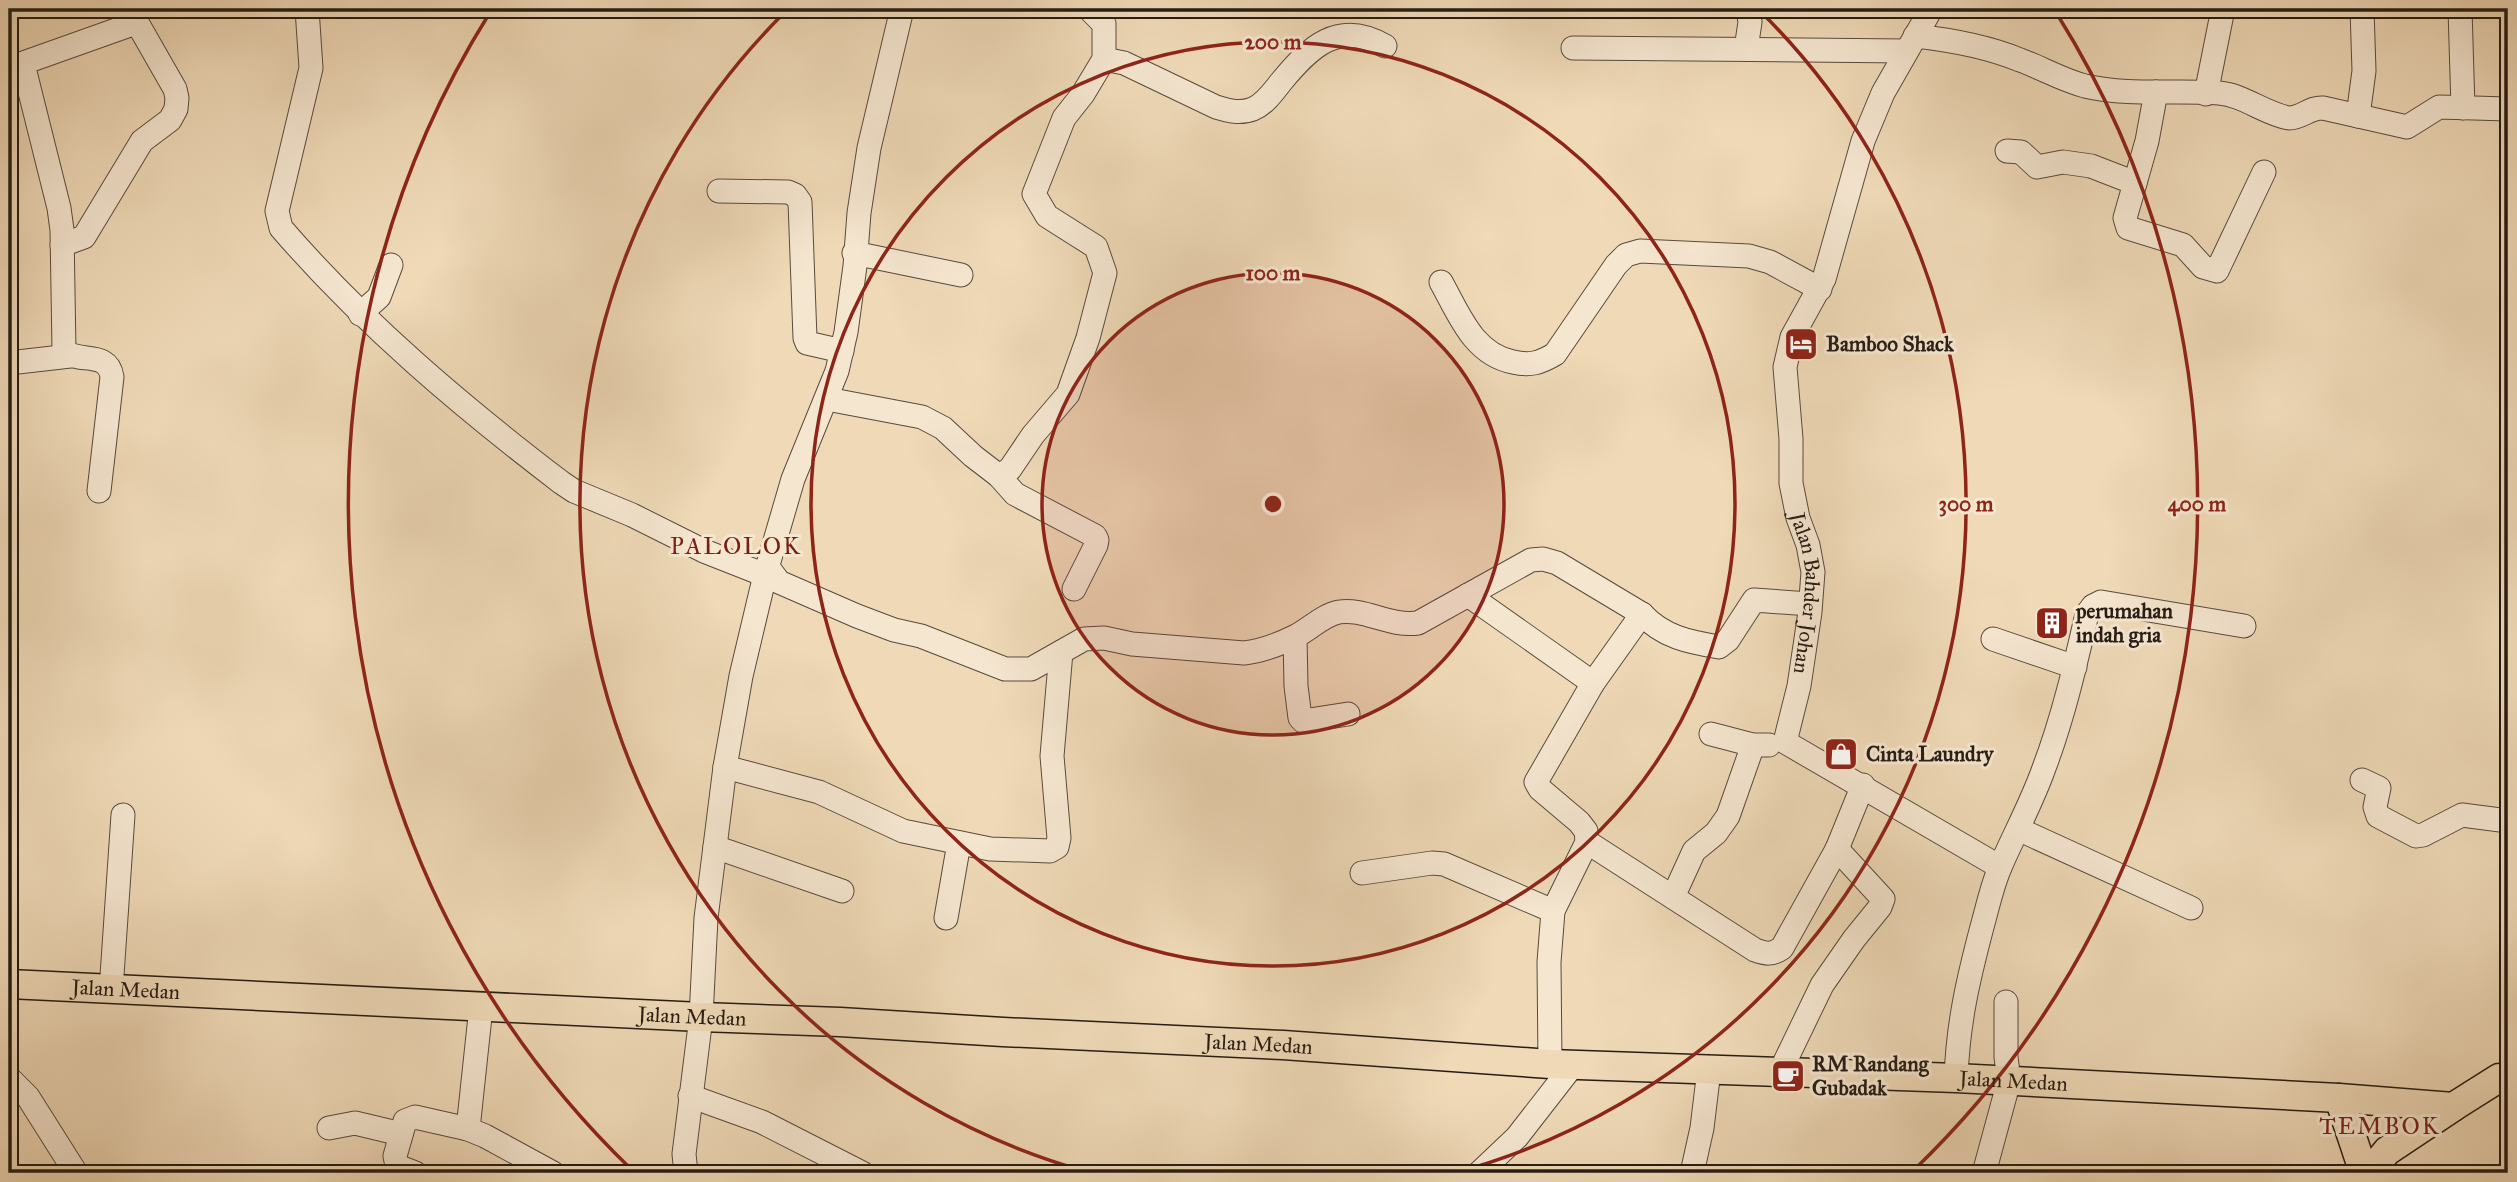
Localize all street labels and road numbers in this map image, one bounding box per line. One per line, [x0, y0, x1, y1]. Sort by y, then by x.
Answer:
street label: Jalan Bahder Johan [1784, 508, 1826, 676]
street label: Jalan Medan [69, 974, 181, 1005]
street label: Jalan Medan [635, 1001, 747, 1032]
street label: Jalan Medan [1202, 1028, 1314, 1060]
street label: Jalan Medan [1957, 1065, 2068, 1097]

